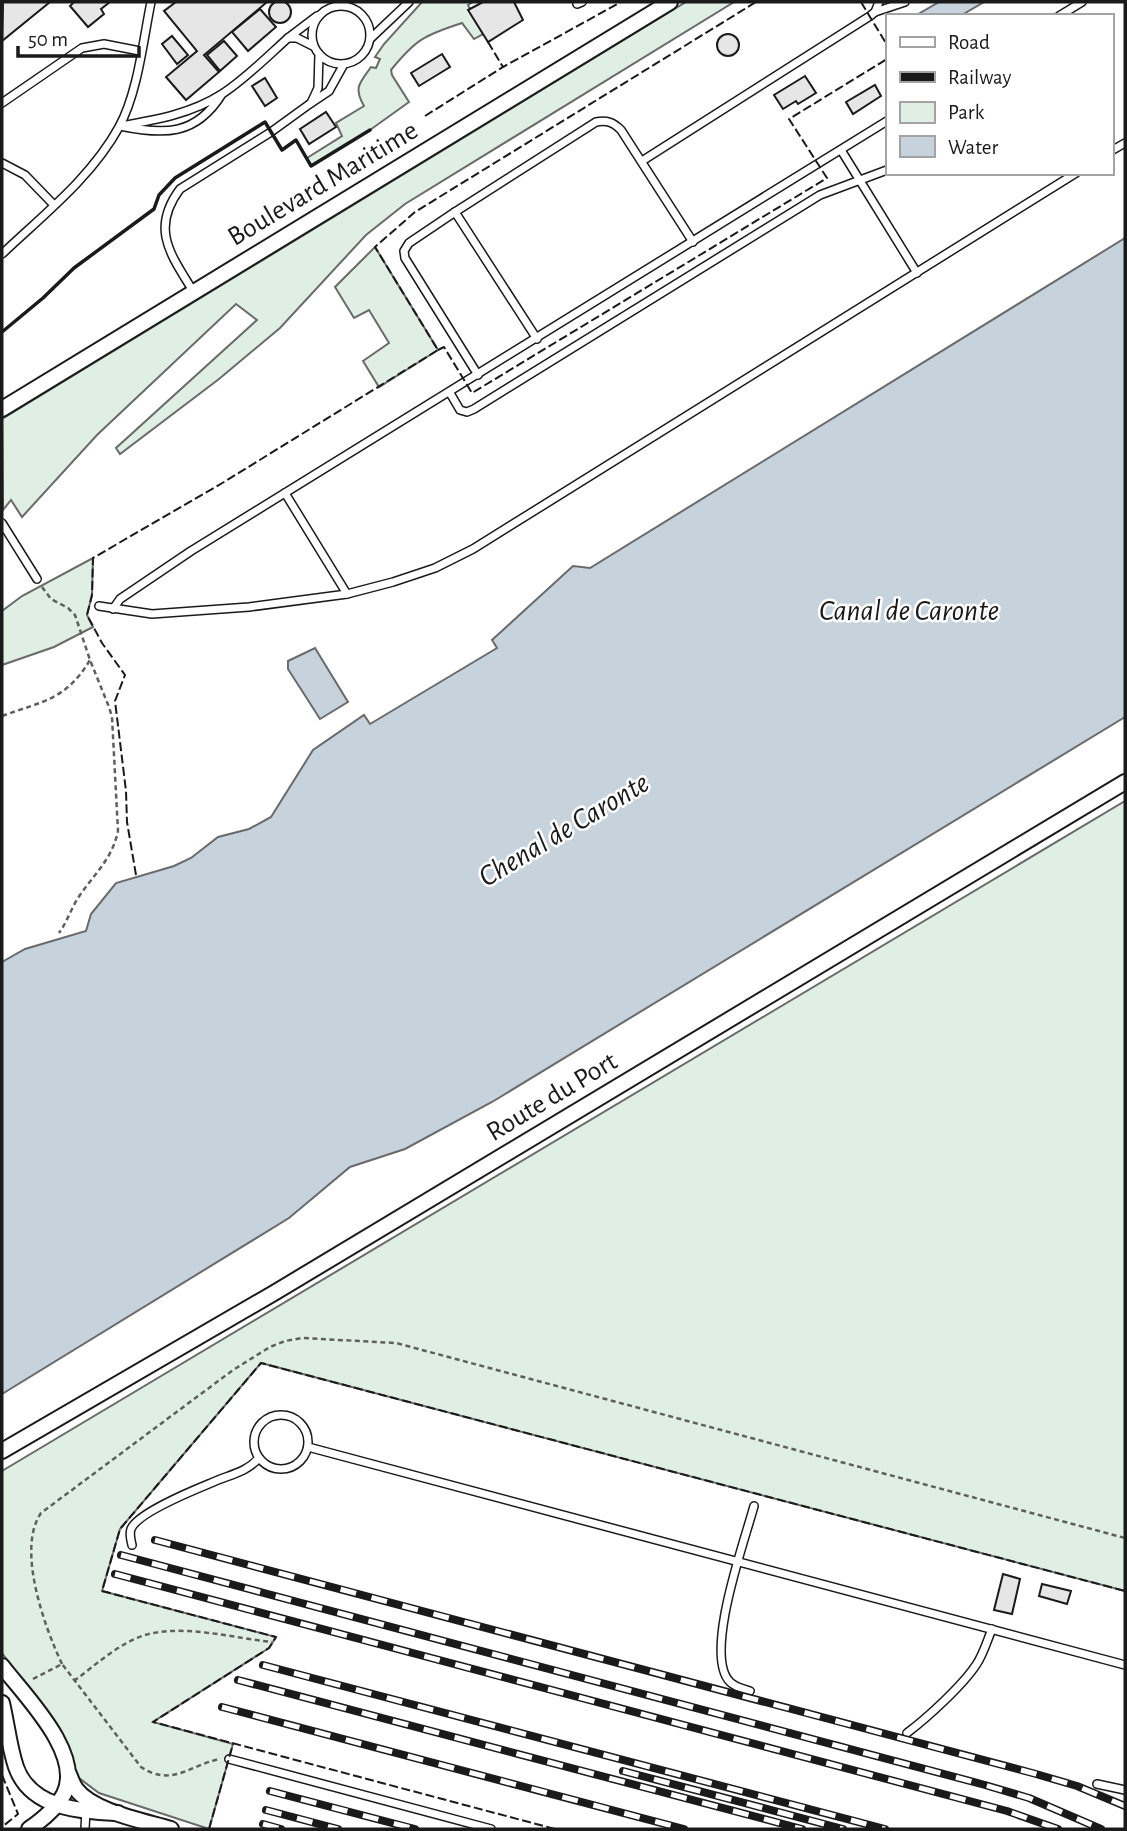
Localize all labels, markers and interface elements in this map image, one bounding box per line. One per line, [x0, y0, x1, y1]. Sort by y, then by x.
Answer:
scale bar [18, 14, 138, 58]
legend [886, 14, 1113, 175]
text: 50 m [28, 29, 68, 50]
text: Road [948, 32, 990, 53]
text: Railway [948, 67, 1011, 88]
text: Park [948, 102, 985, 123]
street label: Boulevard Maritime [223, 116, 423, 252]
text: Water [948, 137, 998, 158]
water label: Canal de Caronte [819, 596, 999, 626]
water label: Chenal de Caronte [474, 767, 654, 893]
street label: Route du Port [482, 1047, 622, 1147]

